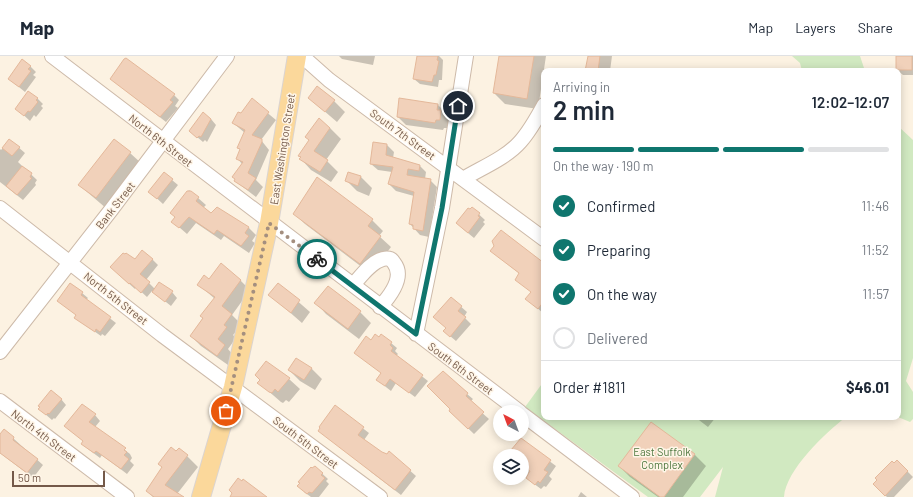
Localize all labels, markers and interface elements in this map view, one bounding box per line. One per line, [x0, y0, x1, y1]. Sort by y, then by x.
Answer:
text: Map [20, 16, 54, 39]
text: Map [748, 19, 773, 36]
text: Layers [795, 19, 836, 36]
text: Share [858, 19, 893, 36]
text: Arriving in [553, 79, 610, 95]
pin [441, 89, 475, 123]
street label: East Washington Street [267, 93, 297, 205]
text: 12:02–12:07 [812, 93, 889, 111]
text: 2 min [553, 94, 615, 125]
icon: home [447, 95, 469, 117]
street label: South 7th Street [368, 106, 438, 162]
street label: North 6th Street [126, 111, 196, 169]
text: On the way · 190 m [553, 158, 654, 174]
street label: Bank Street [93, 179, 137, 231]
icon: check [553, 195, 575, 217]
text: Confirmed [587, 197, 655, 215]
text: 11:46 [862, 198, 889, 214]
courier [297, 239, 337, 279]
icon: check [553, 239, 575, 261]
text: Preparing [587, 241, 651, 259]
text: 11:52 [862, 242, 889, 258]
icon: bike [306, 248, 328, 270]
street label: North 5th Street [81, 269, 151, 327]
icon: check [553, 283, 575, 305]
text: On the way [587, 285, 657, 303]
text: 11:57 [863, 286, 889, 302]
text: Delivered [587, 329, 648, 347]
street label: South 6th Street [426, 339, 496, 397]
text: Order #1811 [553, 378, 625, 396]
text: $46.01 [846, 378, 889, 396]
pin [209, 394, 243, 428]
icon: bag [215, 400, 237, 422]
north arrow [493, 405, 529, 441]
map controls [493, 405, 529, 485]
street label: North 4th Street [9, 406, 79, 464]
street label: South 5th Street [271, 413, 341, 471]
park label: East Suffolk Complex [633, 445, 691, 471]
button: layers [493, 449, 529, 485]
scale bar [12, 469, 105, 488]
text: 50 m [18, 471, 41, 484]

